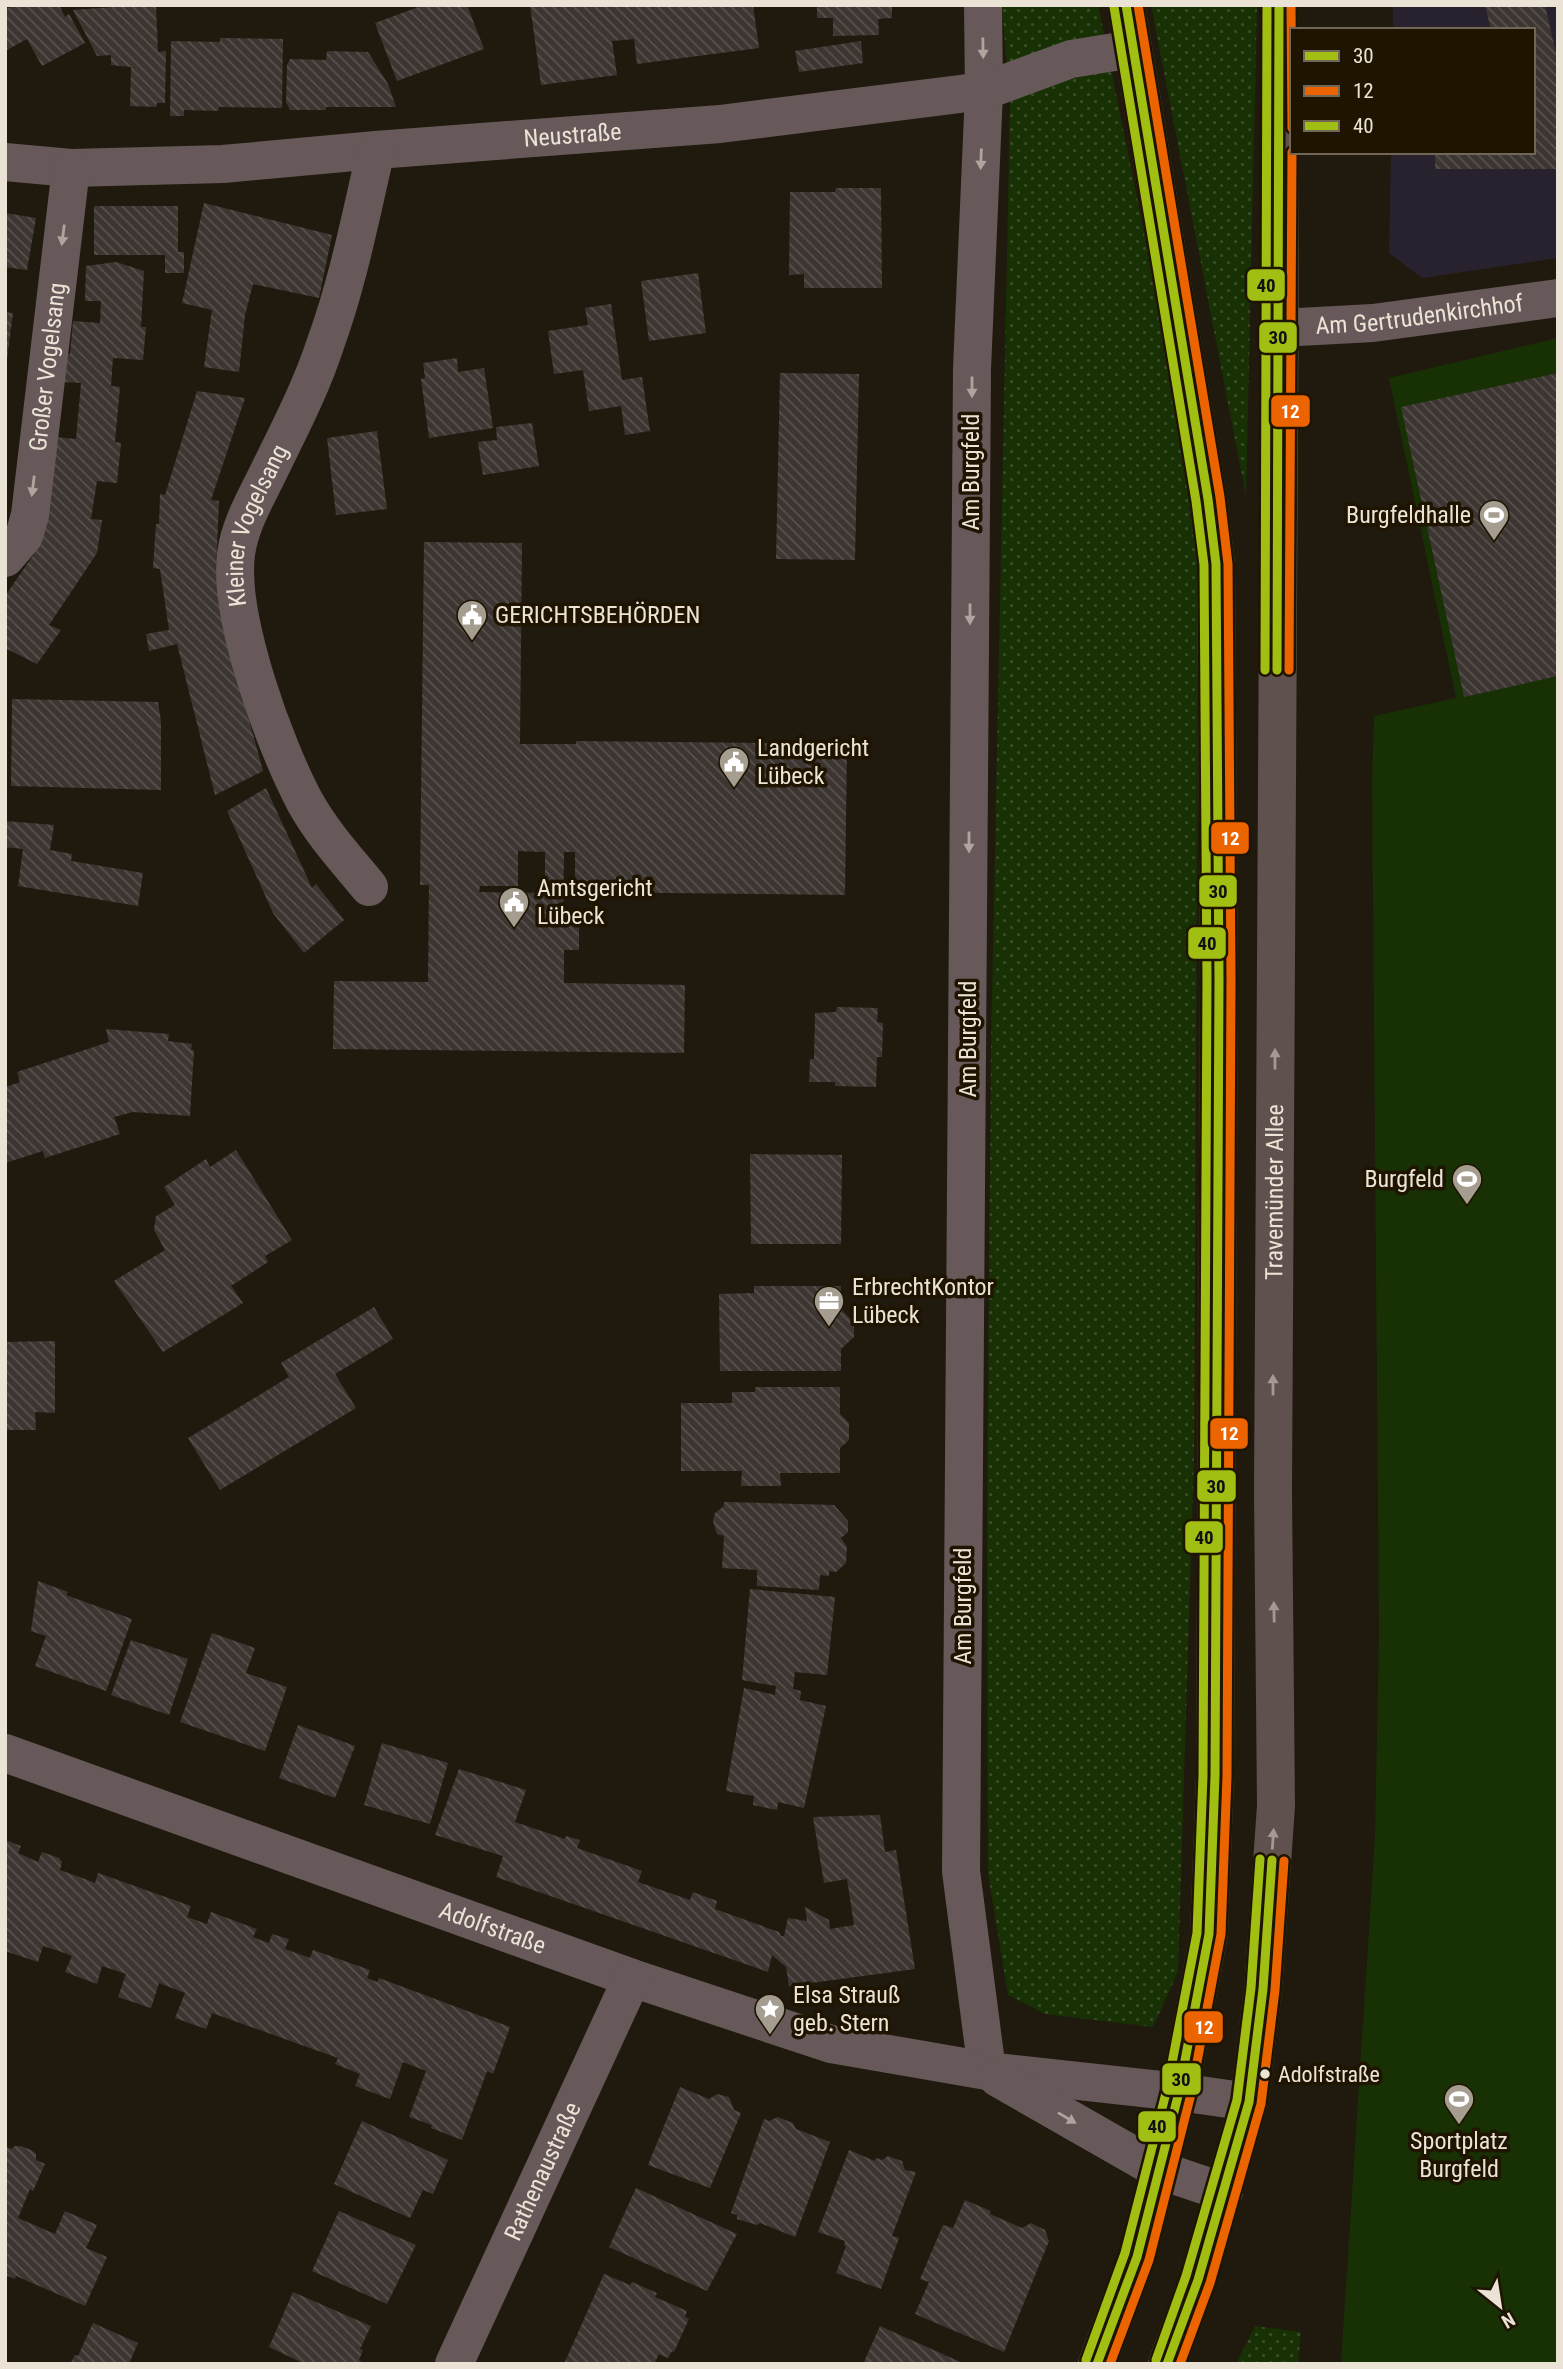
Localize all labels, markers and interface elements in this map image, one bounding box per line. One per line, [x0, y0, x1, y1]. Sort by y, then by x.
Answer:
legend [1290, 28, 1535, 154]
one-way arrow [977, 37, 989, 59]
text: 30 [1353, 44, 1374, 68]
text: 12 [1353, 79, 1374, 103]
text: 40 [1353, 114, 1374, 138]
street label: Neustraße [523, 117, 622, 153]
one-way arrow [975, 149, 986, 171]
one-way arrow [57, 225, 68, 247]
line badge: 40 [1246, 268, 1286, 302]
text: 40 [1256, 274, 1276, 297]
street label: Großer Vogelsang [24, 281, 71, 453]
street label: Am Gertrudenkirchhof [1315, 289, 1525, 340]
line badge: 30 [1258, 321, 1298, 354]
text: 30 [1268, 326, 1288, 349]
one-way arrow [966, 376, 978, 398]
line badge: 12 [1270, 394, 1311, 428]
text: 12 [1280, 400, 1300, 423]
street label: Am Burgfeld [957, 413, 985, 531]
street label: Kleiner Vogelsang [221, 440, 294, 608]
one-way arrow [28, 475, 39, 497]
sports icon: Burgfeldhalle [1477, 498, 1511, 542]
place label: Burgfeldhalle [1346, 501, 1471, 529]
public building icon: GERICHTSBEHÖRDEN [455, 598, 489, 642]
place label: GERICHTSBEHÖRDEN [495, 601, 700, 629]
one-way arrow [964, 603, 976, 625]
place label: Landgericht Lübeck [757, 734, 869, 790]
public building icon: Landgericht Lübeck [717, 745, 751, 789]
line badge: 12 [1210, 821, 1250, 855]
text: 12 [1220, 827, 1240, 850]
one-way arrow [963, 831, 975, 853]
place label: Amtsgericht Lübeck [537, 874, 653, 930]
line badge: 30 [1198, 874, 1238, 908]
text: 30 [1208, 880, 1228, 903]
public building icon: Amtsgericht Lübeck [497, 885, 531, 929]
line badge: 40 [1187, 926, 1227, 960]
text: 40 [1197, 932, 1217, 955]
street label: Am Burgfeld [954, 980, 982, 1098]
one-way arrow [1269, 1048, 1281, 1070]
street label: Travemünder Allee [1260, 1104, 1289, 1280]
sports icon: Burgfeld [1450, 1162, 1484, 1206]
place label: Burgfeld [1364, 1165, 1444, 1193]
place label: ErbrechtKontor Lübeck [852, 1273, 994, 1329]
office icon: ErbrechtKontor Lübeck [812, 1284, 846, 1328]
one-way arrow [1267, 1373, 1279, 1395]
line badge: 12 [1209, 1417, 1249, 1450]
text: 12 [1219, 1422, 1239, 1445]
line badge: 30 [1196, 1469, 1237, 1503]
text: 30 [1206, 1475, 1226, 1498]
line badge: 40 [1184, 1520, 1224, 1554]
text: 40 [1194, 1526, 1214, 1549]
street label: Am Burgfeld [949, 1547, 977, 1665]
one-way arrow [1268, 1601, 1280, 1623]
one-way arrow [1268, 1828, 1279, 1850]
street label: Adolfstraße [436, 1896, 550, 1960]
place label: Elsa Strauß geb. Stern [793, 1981, 900, 2037]
place icon: Elsa Strauß geb. Stern [753, 1992, 787, 2036]
line badge: 12 [1183, 2010, 1224, 2044]
text: 12 [1194, 2016, 1214, 2039]
line badge: 30 [1161, 2062, 1202, 2096]
place label: Adolfstraße [1278, 2062, 1380, 2087]
marker: Adolfstraße [1258, 2067, 1272, 2081]
text: 30 [1171, 2068, 1191, 2091]
sports icon: Sportplatz Burgfeld [1442, 2082, 1476, 2126]
street label: Rathenaustraße [499, 2098, 587, 2245]
line badge: 40 [1137, 2110, 1177, 2143]
one-way arrow [1058, 2112, 1077, 2125]
text: 40 [1147, 2115, 1167, 2138]
place label: Sportplatz Burgfeld [1410, 2127, 1508, 2183]
north arrow [1465, 2271, 1535, 2341]
text: N [1497, 2307, 1519, 2333]

